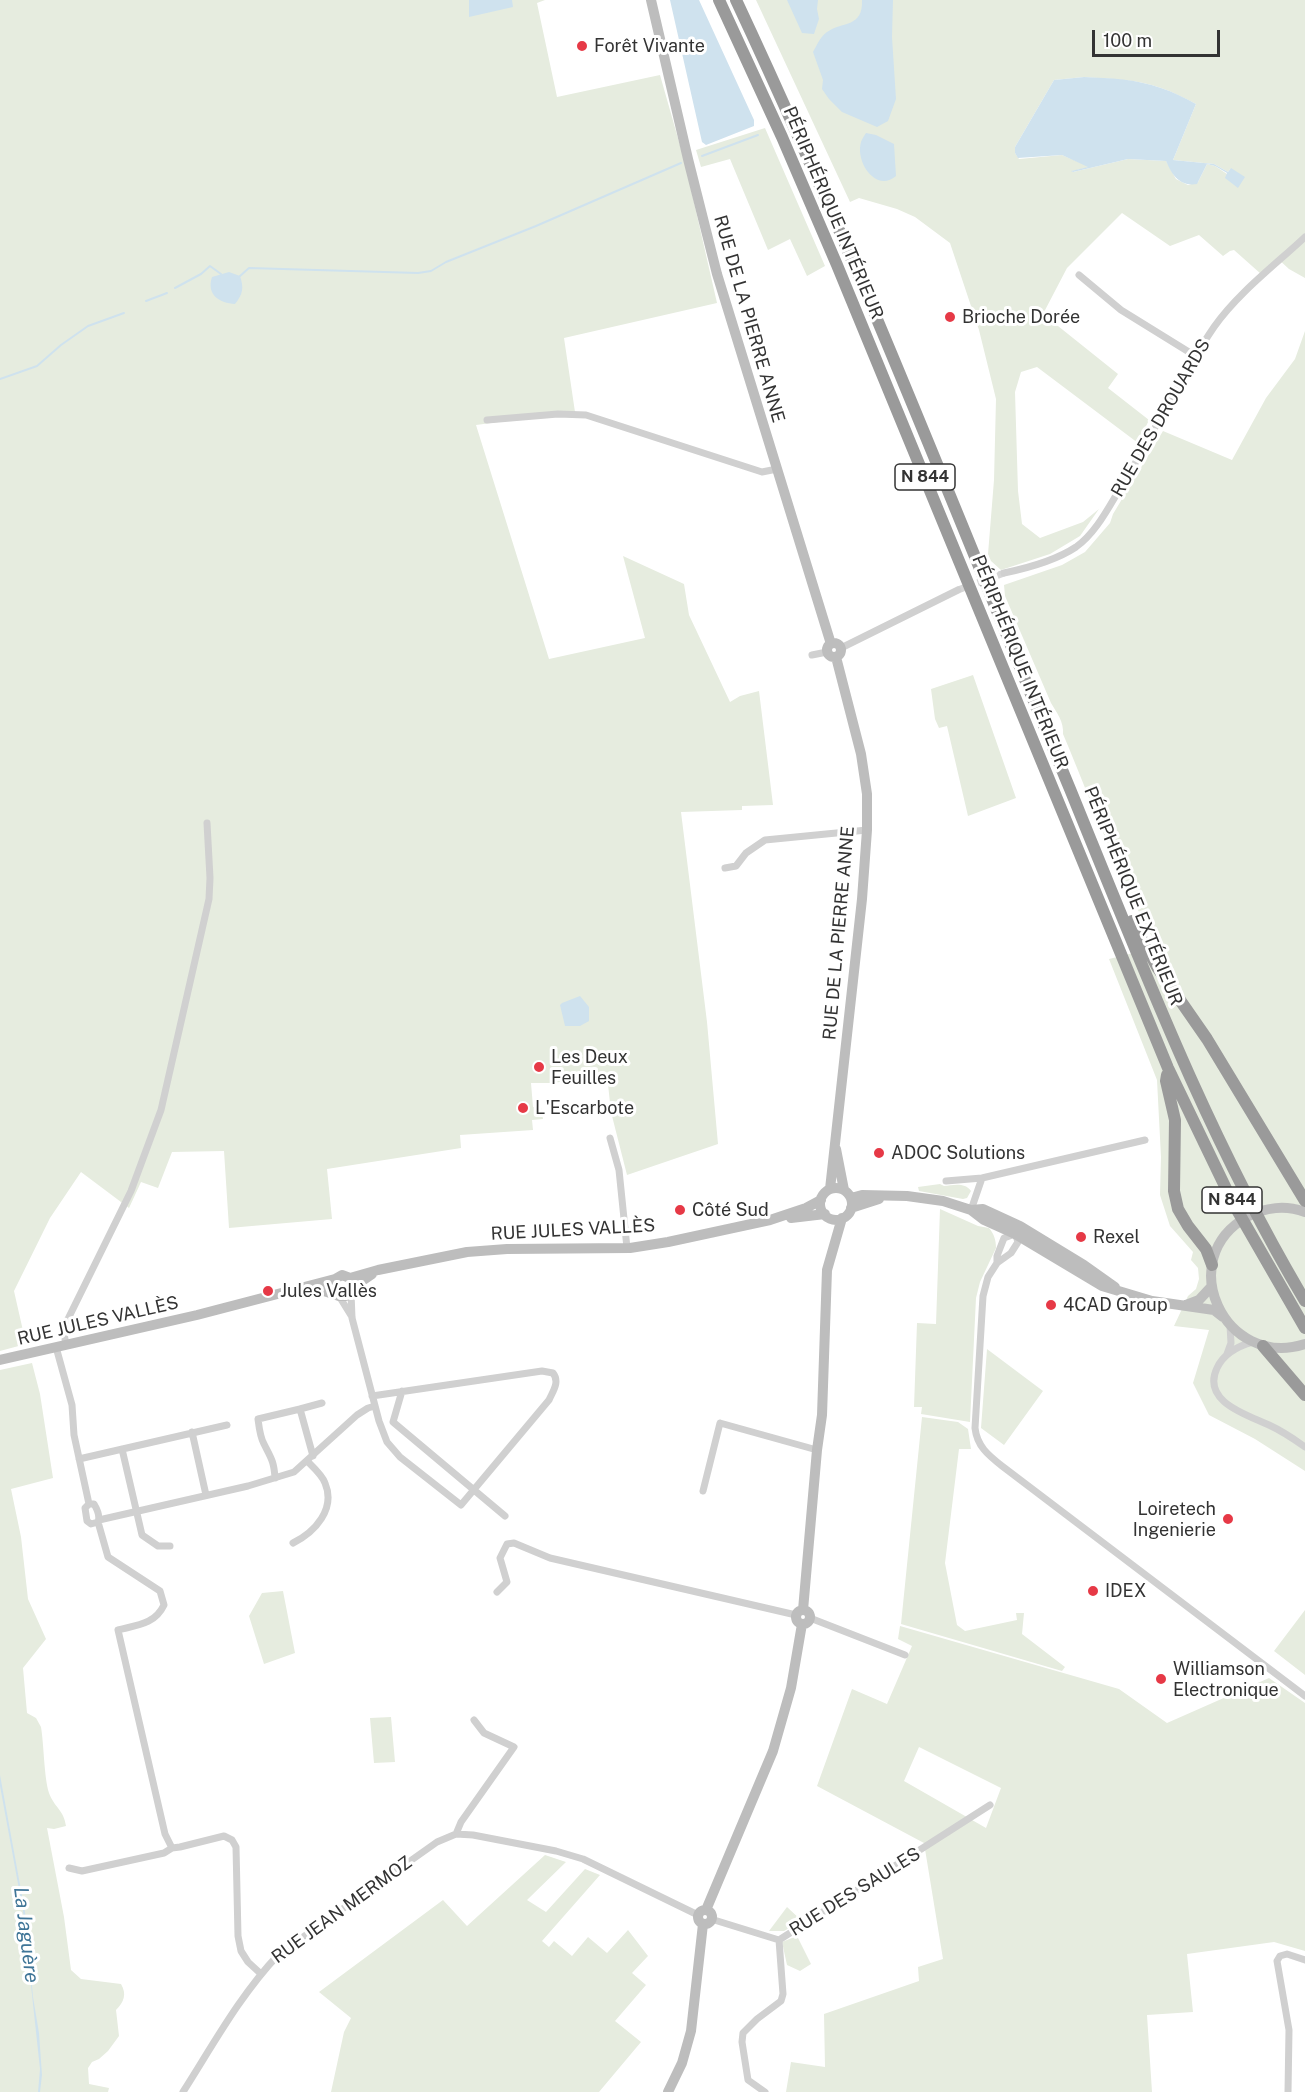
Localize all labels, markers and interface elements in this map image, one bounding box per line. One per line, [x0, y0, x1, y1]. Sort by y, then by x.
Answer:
scale bar [1095, 18, 1222, 56]
text: 100 m [1103, 30, 1152, 51]
place label: Forêt Vivante [594, 35, 705, 57]
marker: Forêt Vivante [575, 39, 589, 53]
street label: PÉRIPHÉRIQUE INTÉRIEUR [778, 103, 888, 323]
street label: RUE DE LA PIERRE ANNE [709, 213, 789, 425]
place label: Brioche Dorée [962, 306, 1080, 328]
marker: Brioche Dorée [943, 310, 957, 324]
street label: RUE DES DROUARDS [1107, 335, 1215, 501]
road number: N 844 [895, 464, 955, 490]
street label: PÉRIPHÉRIQUE INTÉRIEUR [967, 552, 1073, 772]
street label: PÉRIPHÉRIQUE EXTÉRIEUR [1079, 783, 1187, 1009]
street label: RUE DE LA PIERRE ANNE [819, 825, 859, 1041]
place label: Les Deux Feuilles [551, 1046, 628, 1088]
marker: Les Deux Feuilles [532, 1060, 546, 1074]
place label: L'Escarbote [535, 1097, 634, 1119]
marker: L'Escarbote [516, 1101, 530, 1115]
place label: ADOC Solutions [891, 1142, 1025, 1164]
marker: ADOC Solutions [872, 1146, 886, 1160]
road number: N 844 [1202, 1187, 1262, 1213]
place label: Côté Sud [692, 1199, 769, 1221]
marker: Côté Sud [673, 1203, 687, 1217]
street label: RUE JULES VALLÈS [490, 1215, 656, 1245]
place label: Rexel [1093, 1226, 1140, 1248]
marker: Rexel [1074, 1230, 1088, 1244]
place label: Jules Vallès [280, 1280, 377, 1302]
marker: Jules Vallès [261, 1284, 275, 1298]
street label: RUE JULES VALLÈS [15, 1292, 181, 1350]
place label: 4CAD Group [1063, 1294, 1168, 1316]
marker: 4CAD Group [1044, 1298, 1058, 1312]
place label: Loiretech Ingenierie [1133, 1498, 1216, 1540]
marker: Loiretech Ingenierie [1221, 1512, 1235, 1526]
place label: IDEX [1105, 1580, 1146, 1602]
marker: IDEX [1086, 1584, 1100, 1598]
place label: Williamson Electronique [1173, 1658, 1279, 1700]
marker: Williamson Electronique [1154, 1672, 1168, 1686]
street label: RUE DES SAULES [786, 1843, 924, 1941]
street label: RUE JEAN MERMOZ [268, 1852, 416, 1968]
water label: La Jaguère [8, 1886, 44, 1984]

